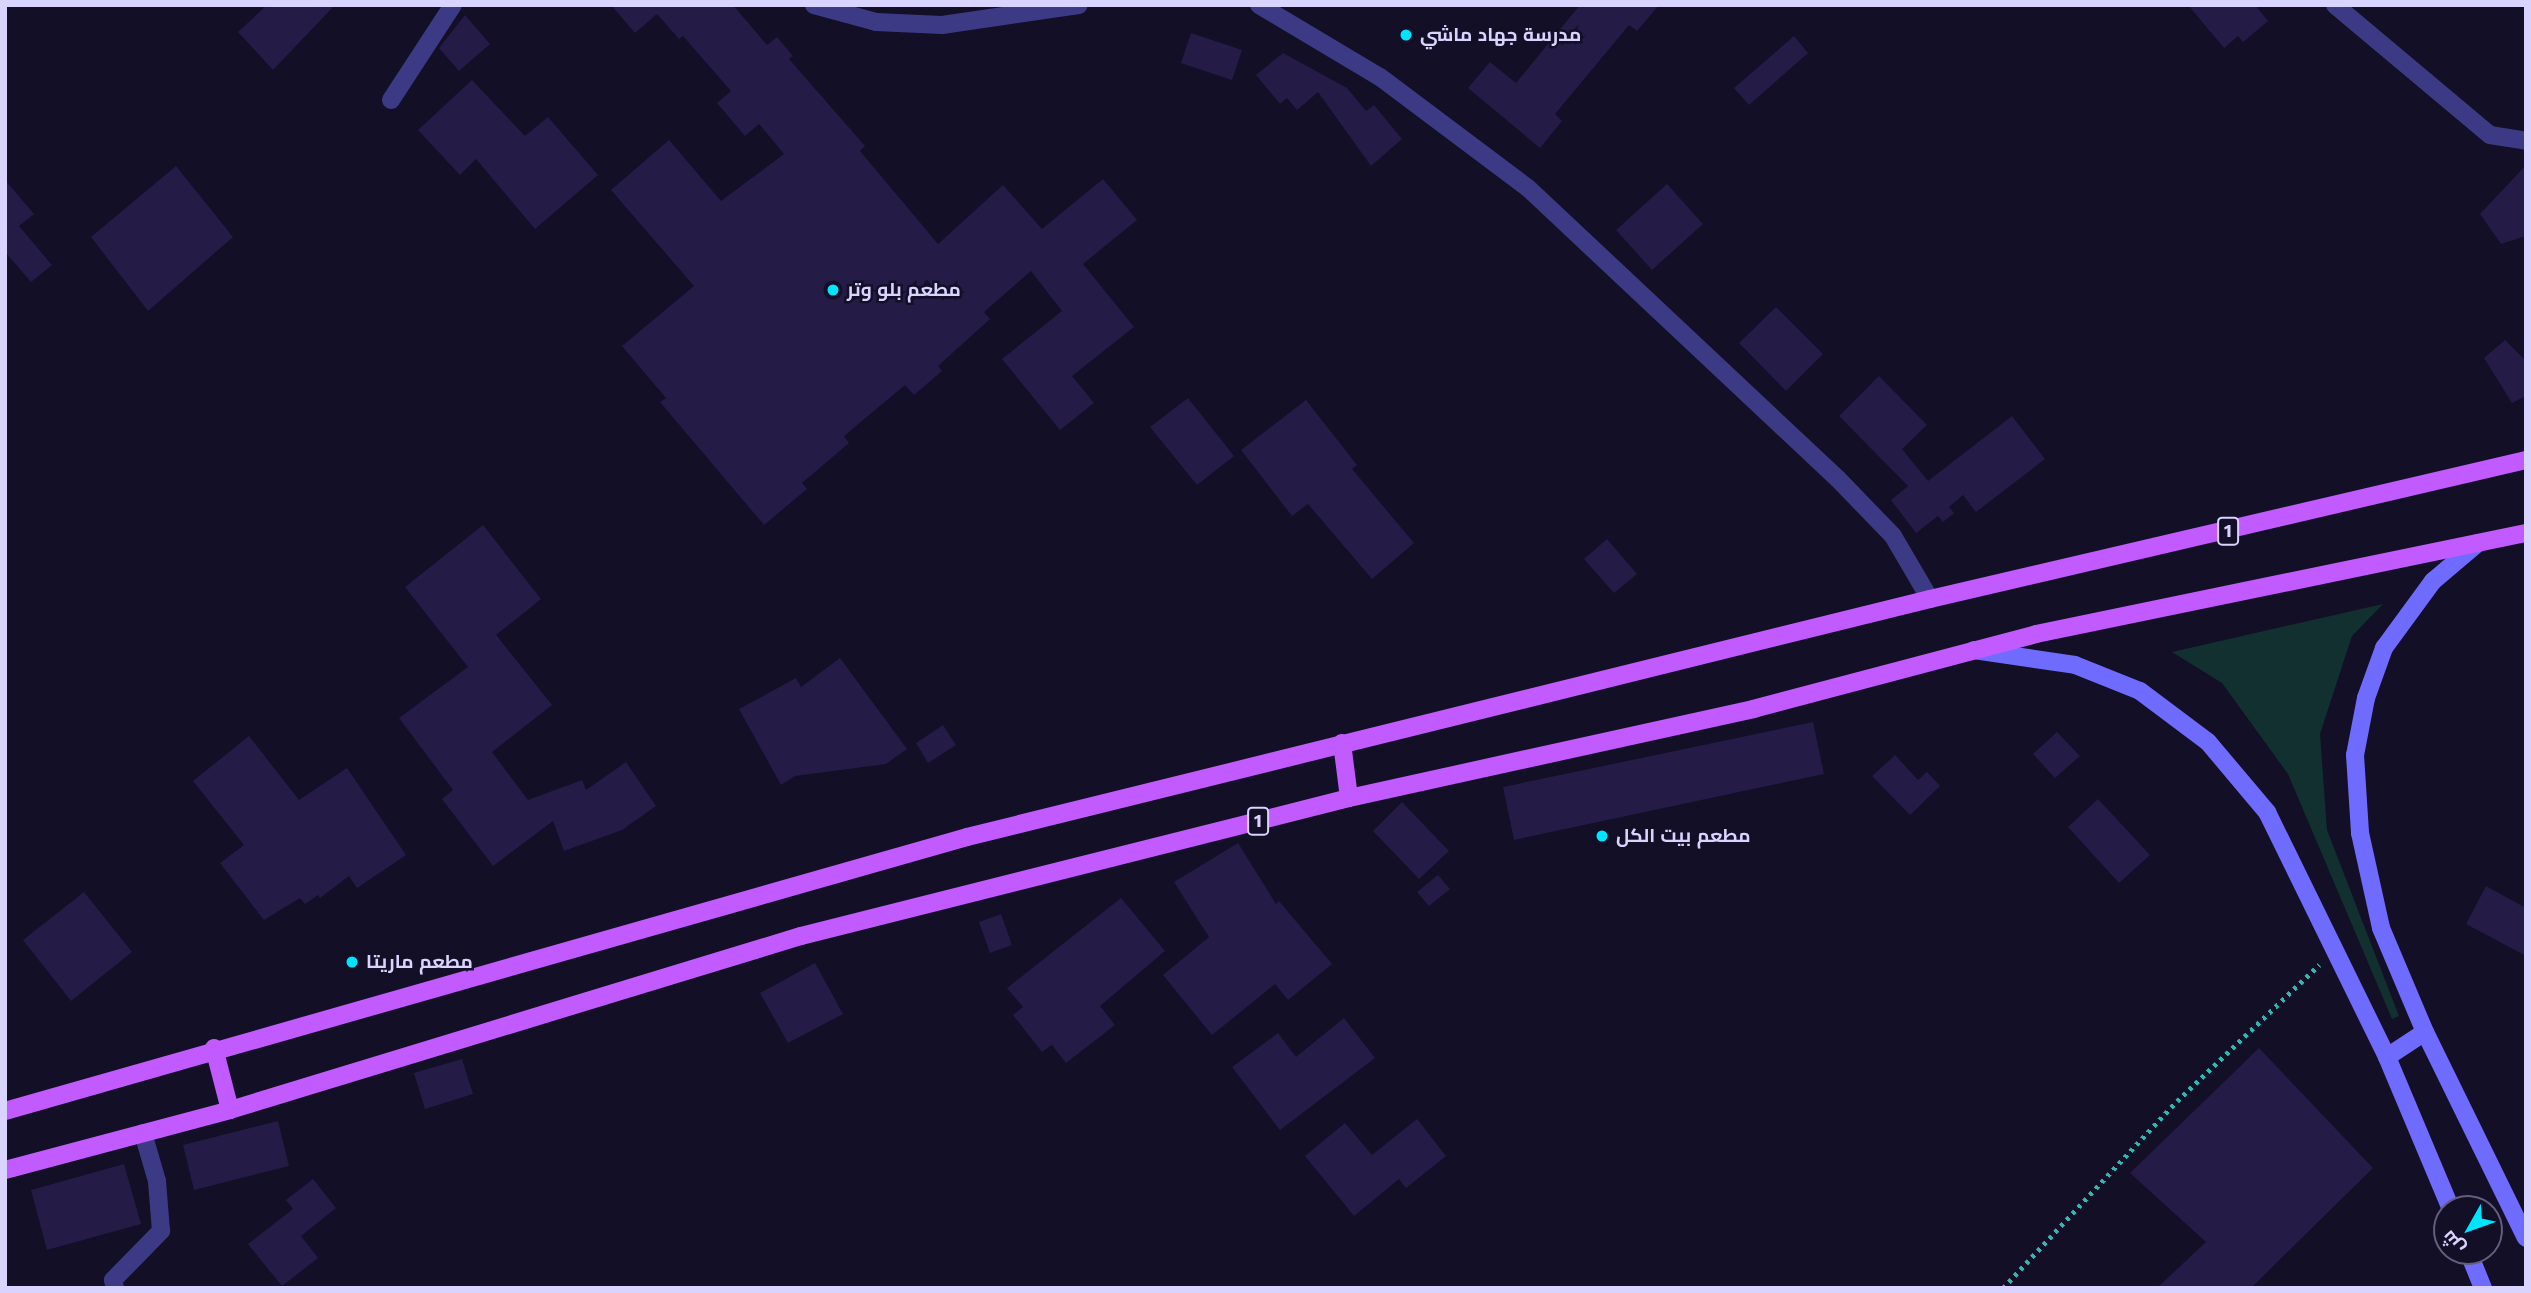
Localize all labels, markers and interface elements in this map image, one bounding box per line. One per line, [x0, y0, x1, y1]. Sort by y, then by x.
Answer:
place label: مدرسة جهاد ماشي [1420, 24, 1581, 46]
marker: مدرسة جهاد ماشي [1398, 27, 1414, 43]
place label: مطعم بلو وتر [847, 279, 961, 301]
marker: مطعم بلو وتر [825, 282, 841, 298]
road number: 1 [2216, 516, 2240, 546]
road number: 1 [1246, 806, 1270, 836]
place label: مطعم بيت الكل [1616, 825, 1750, 847]
marker: مطعم بيت الكل [1594, 828, 1610, 844]
place label: مطعم ماريتا [366, 951, 473, 973]
marker: مطعم ماريتا [344, 954, 360, 970]
north arrow [2433, 1195, 2503, 1265]
text: ش [2436, 1226, 2470, 1259]

